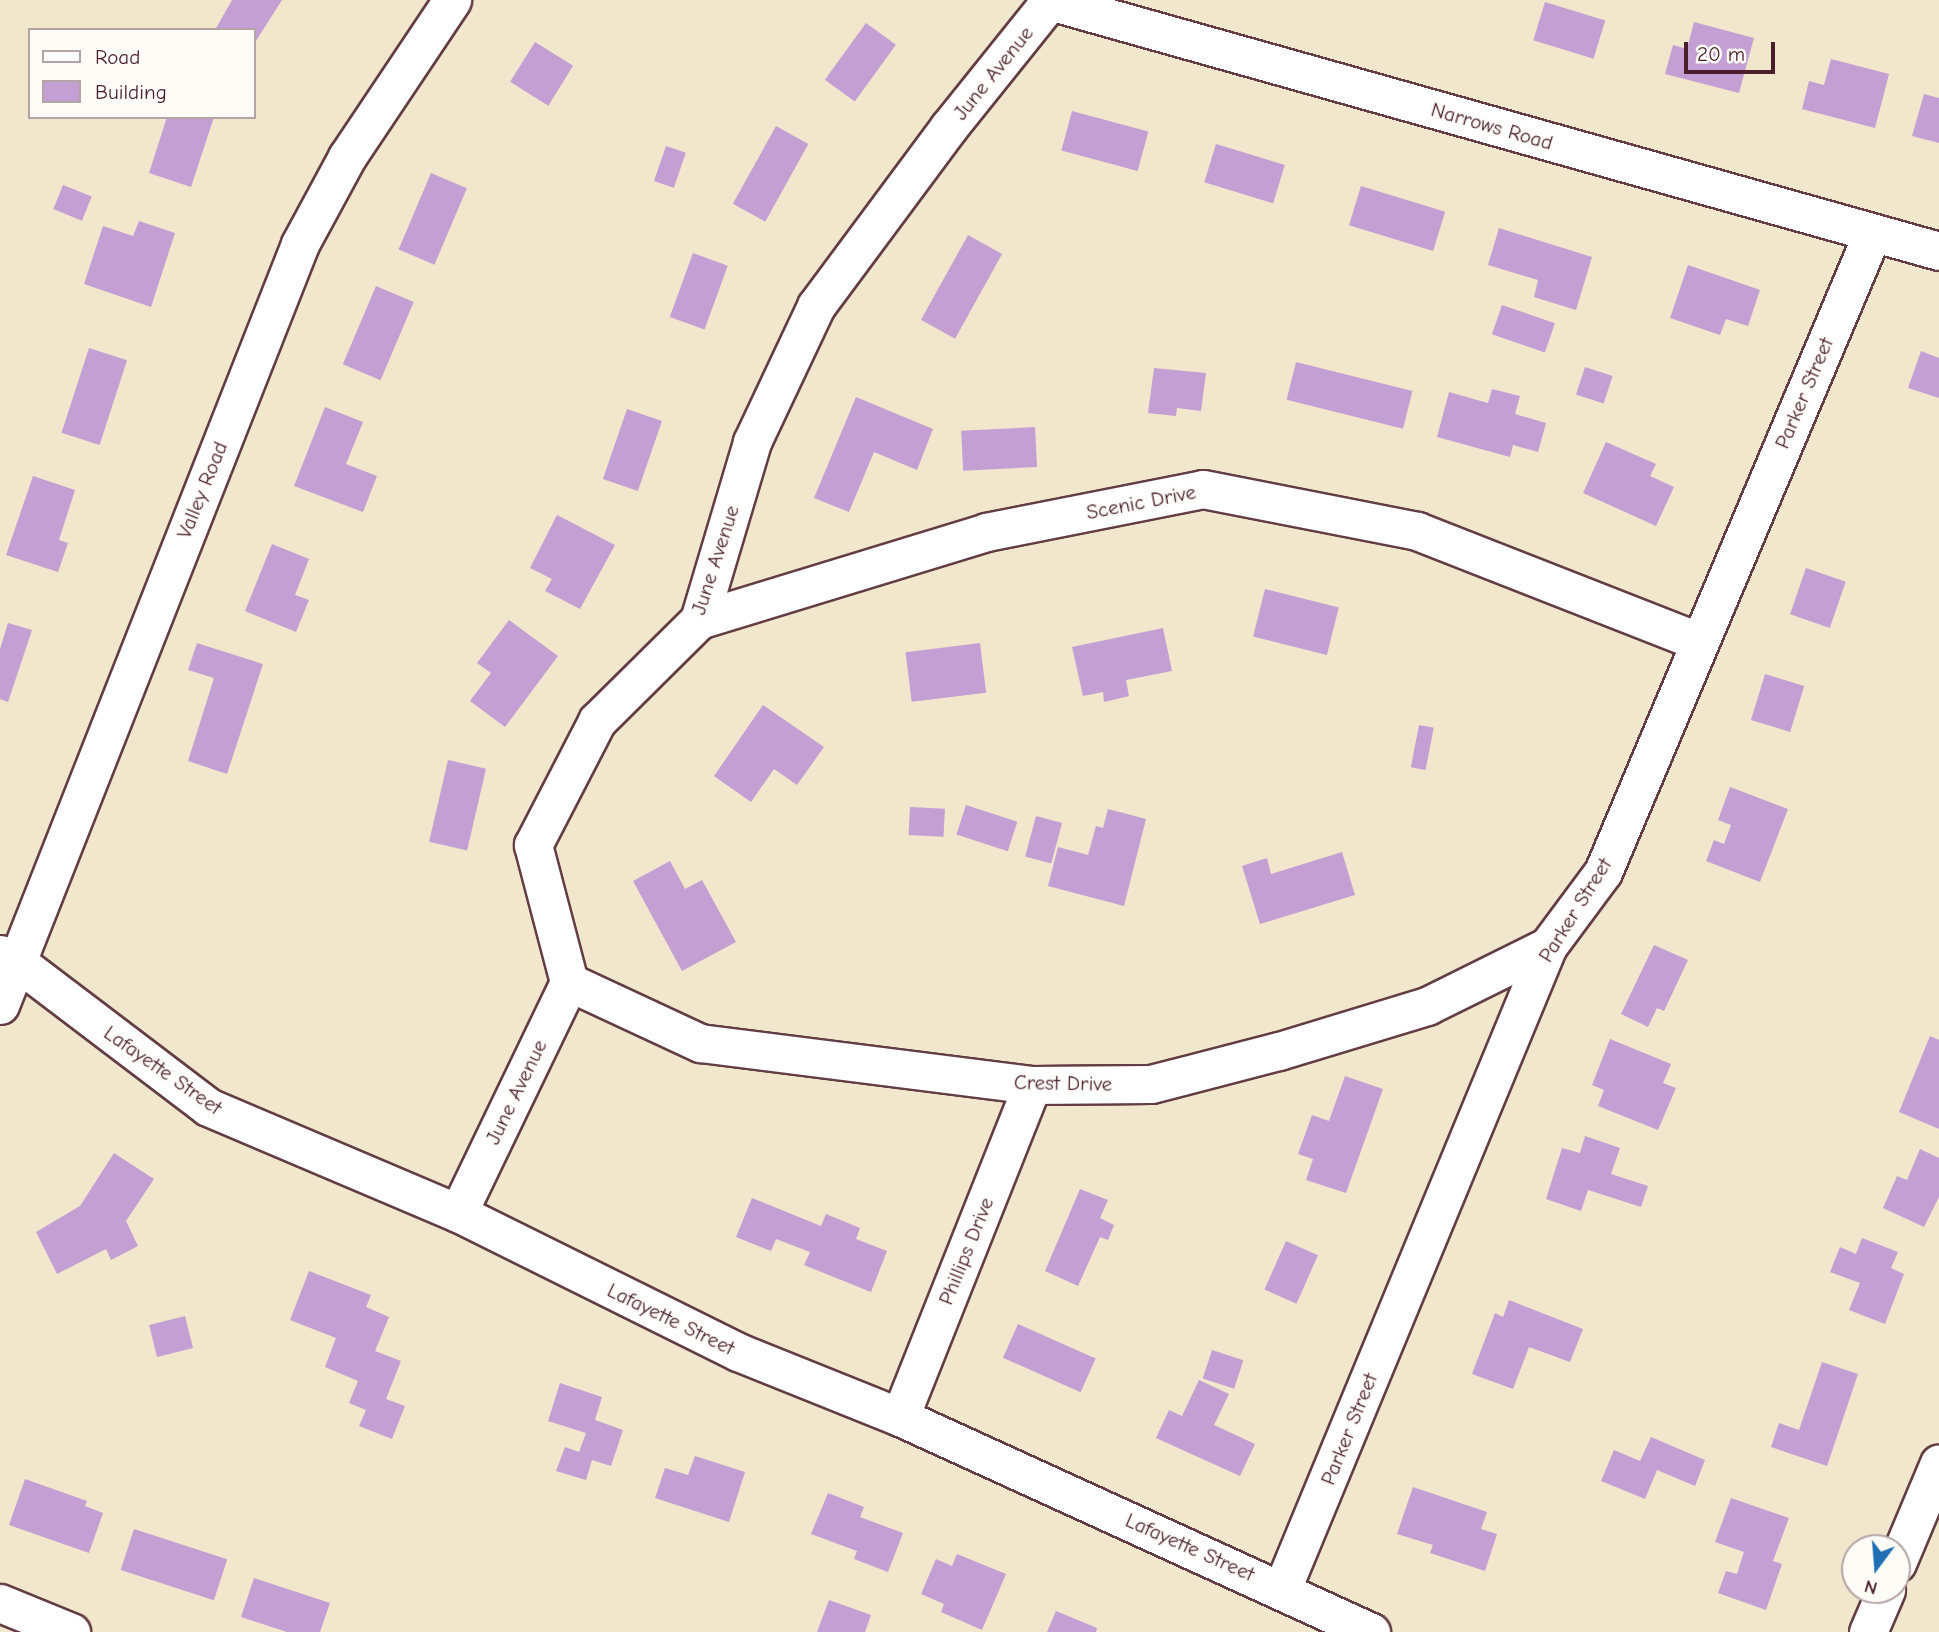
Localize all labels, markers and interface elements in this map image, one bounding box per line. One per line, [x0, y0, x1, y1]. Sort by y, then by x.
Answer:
street label: June Avenue [948, 21, 1038, 125]
legend [28, 28, 256, 119]
scale bar [1687, 28, 1778, 72]
text: 20 m [1697, 42, 1745, 66]
text: Road [95, 45, 140, 69]
text: Building [95, 80, 167, 104]
street label: Narrows Road [1428, 97, 1556, 155]
street label: Parker Street [1769, 334, 1839, 452]
street label: Valley Road [171, 438, 233, 542]
street label: Scenic Drive [1084, 479, 1198, 525]
street label: June Avenue [685, 502, 745, 618]
street label: Parker Street [1533, 853, 1617, 967]
street label: Lafayette Street [99, 1020, 227, 1120]
street label: June Avenue [480, 1036, 552, 1148]
street label: Crest Drive [1014, 1070, 1112, 1096]
street label: Phillips Drive [933, 1194, 999, 1308]
street label: Lafayette Street [603, 1277, 739, 1361]
street label: Parker Street [1315, 1369, 1383, 1489]
street label: Lafayette Street [1122, 1507, 1258, 1587]
north arrow [1841, 1534, 1911, 1604]
text: N [1862, 1575, 1880, 1600]

